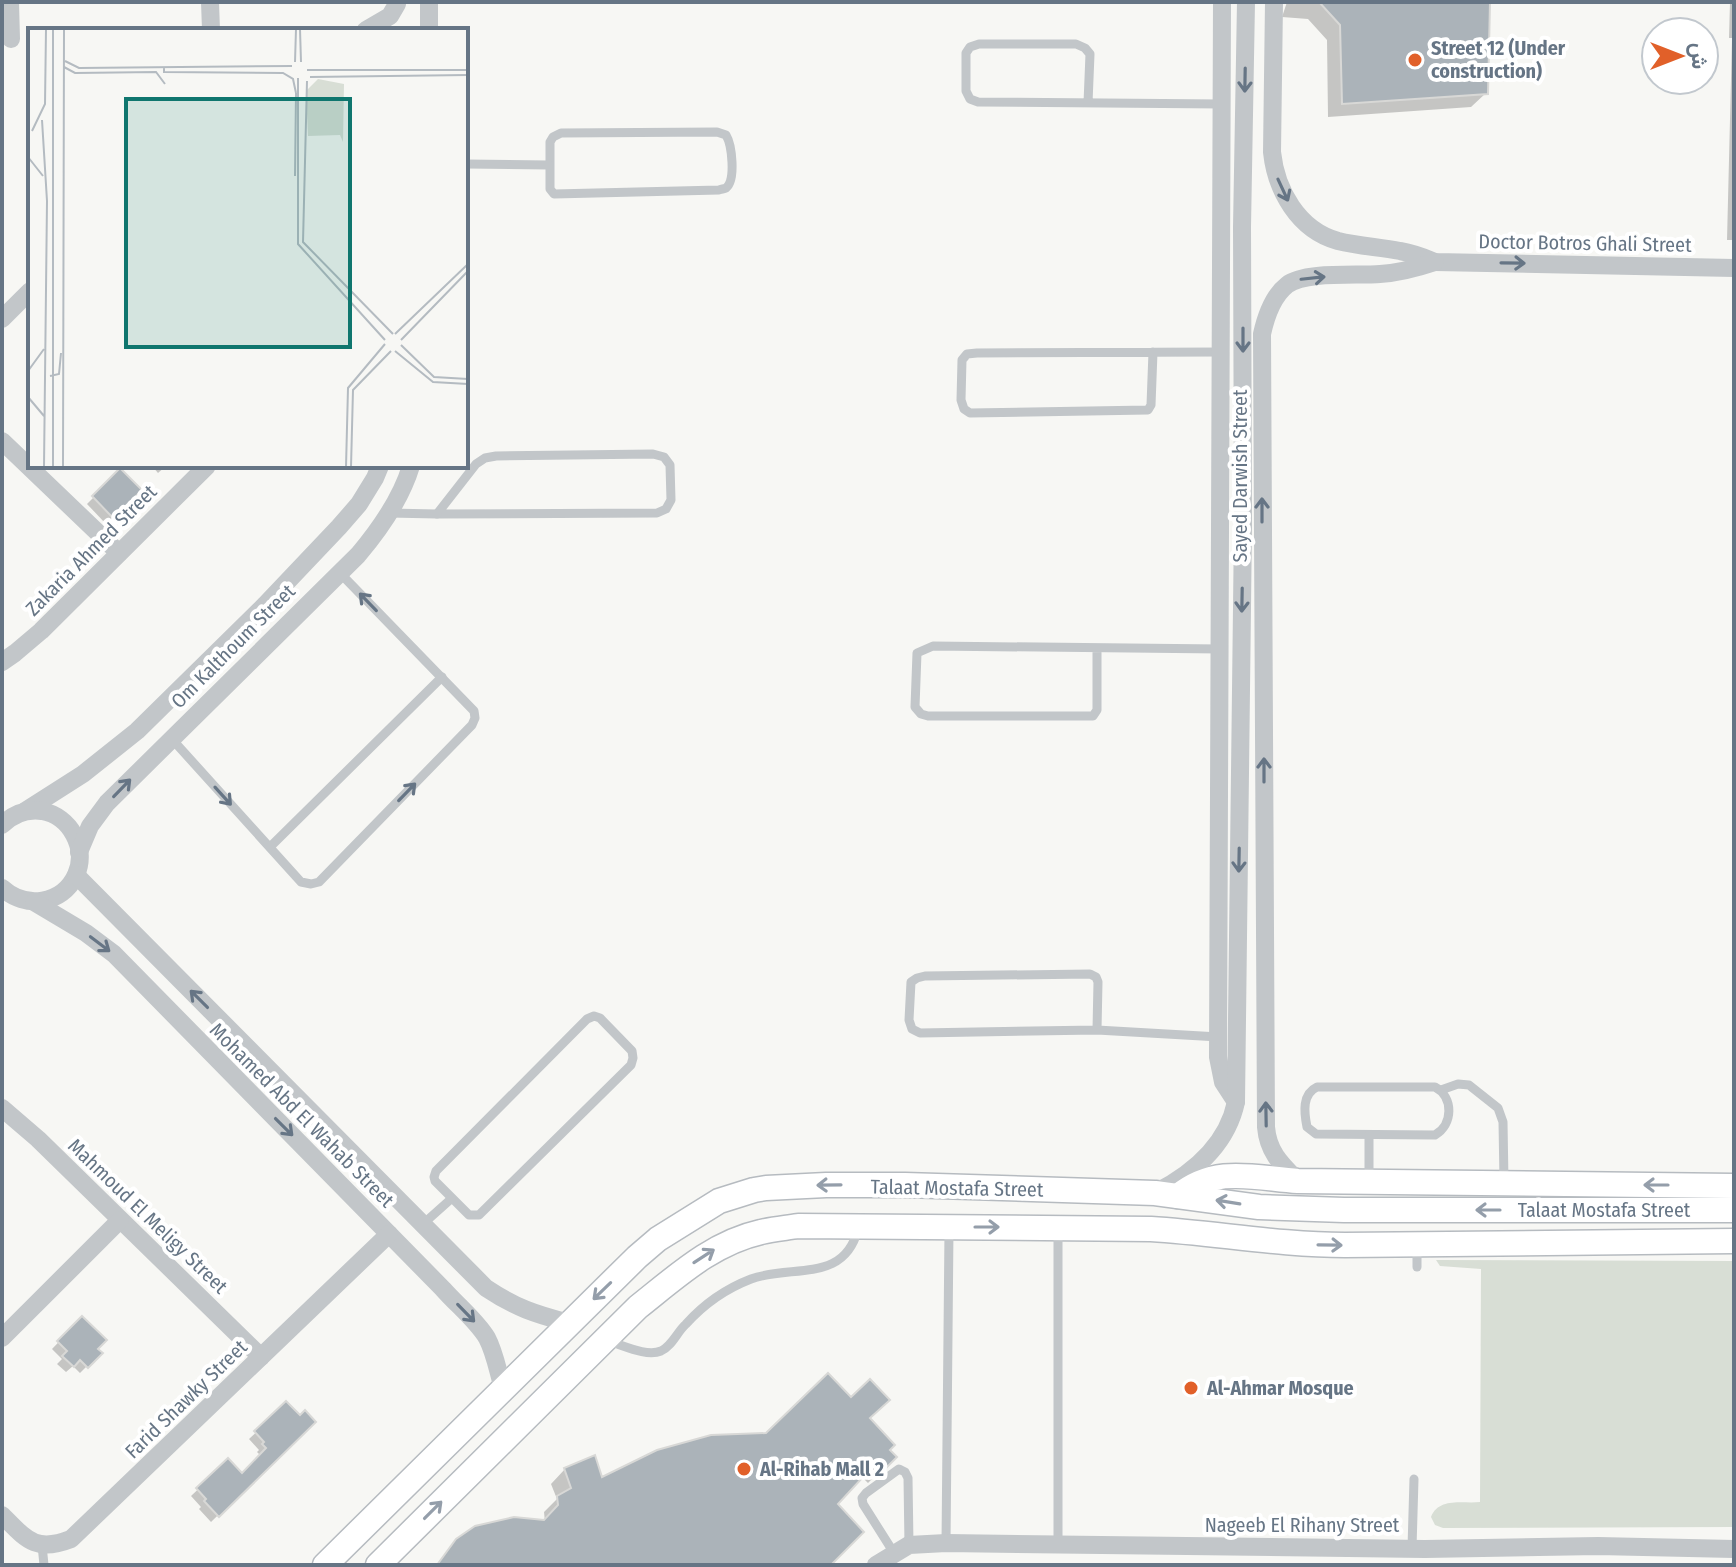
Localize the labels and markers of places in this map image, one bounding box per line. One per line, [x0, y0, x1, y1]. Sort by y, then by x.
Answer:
place label: Street 12 (Under construction) [1431, 36, 1566, 83]
marker: Street 12 (Under construction) [1406, 51, 1424, 69]
place label: Al-Ahmar Mosque [1206, 1376, 1354, 1400]
marker: Al-Ahmar Mosque [1182, 1379, 1200, 1397]
place label: Al-Rihab Mall 2 [759, 1457, 884, 1481]
marker: Al-Rihab Mall 2 [735, 1460, 753, 1478]

